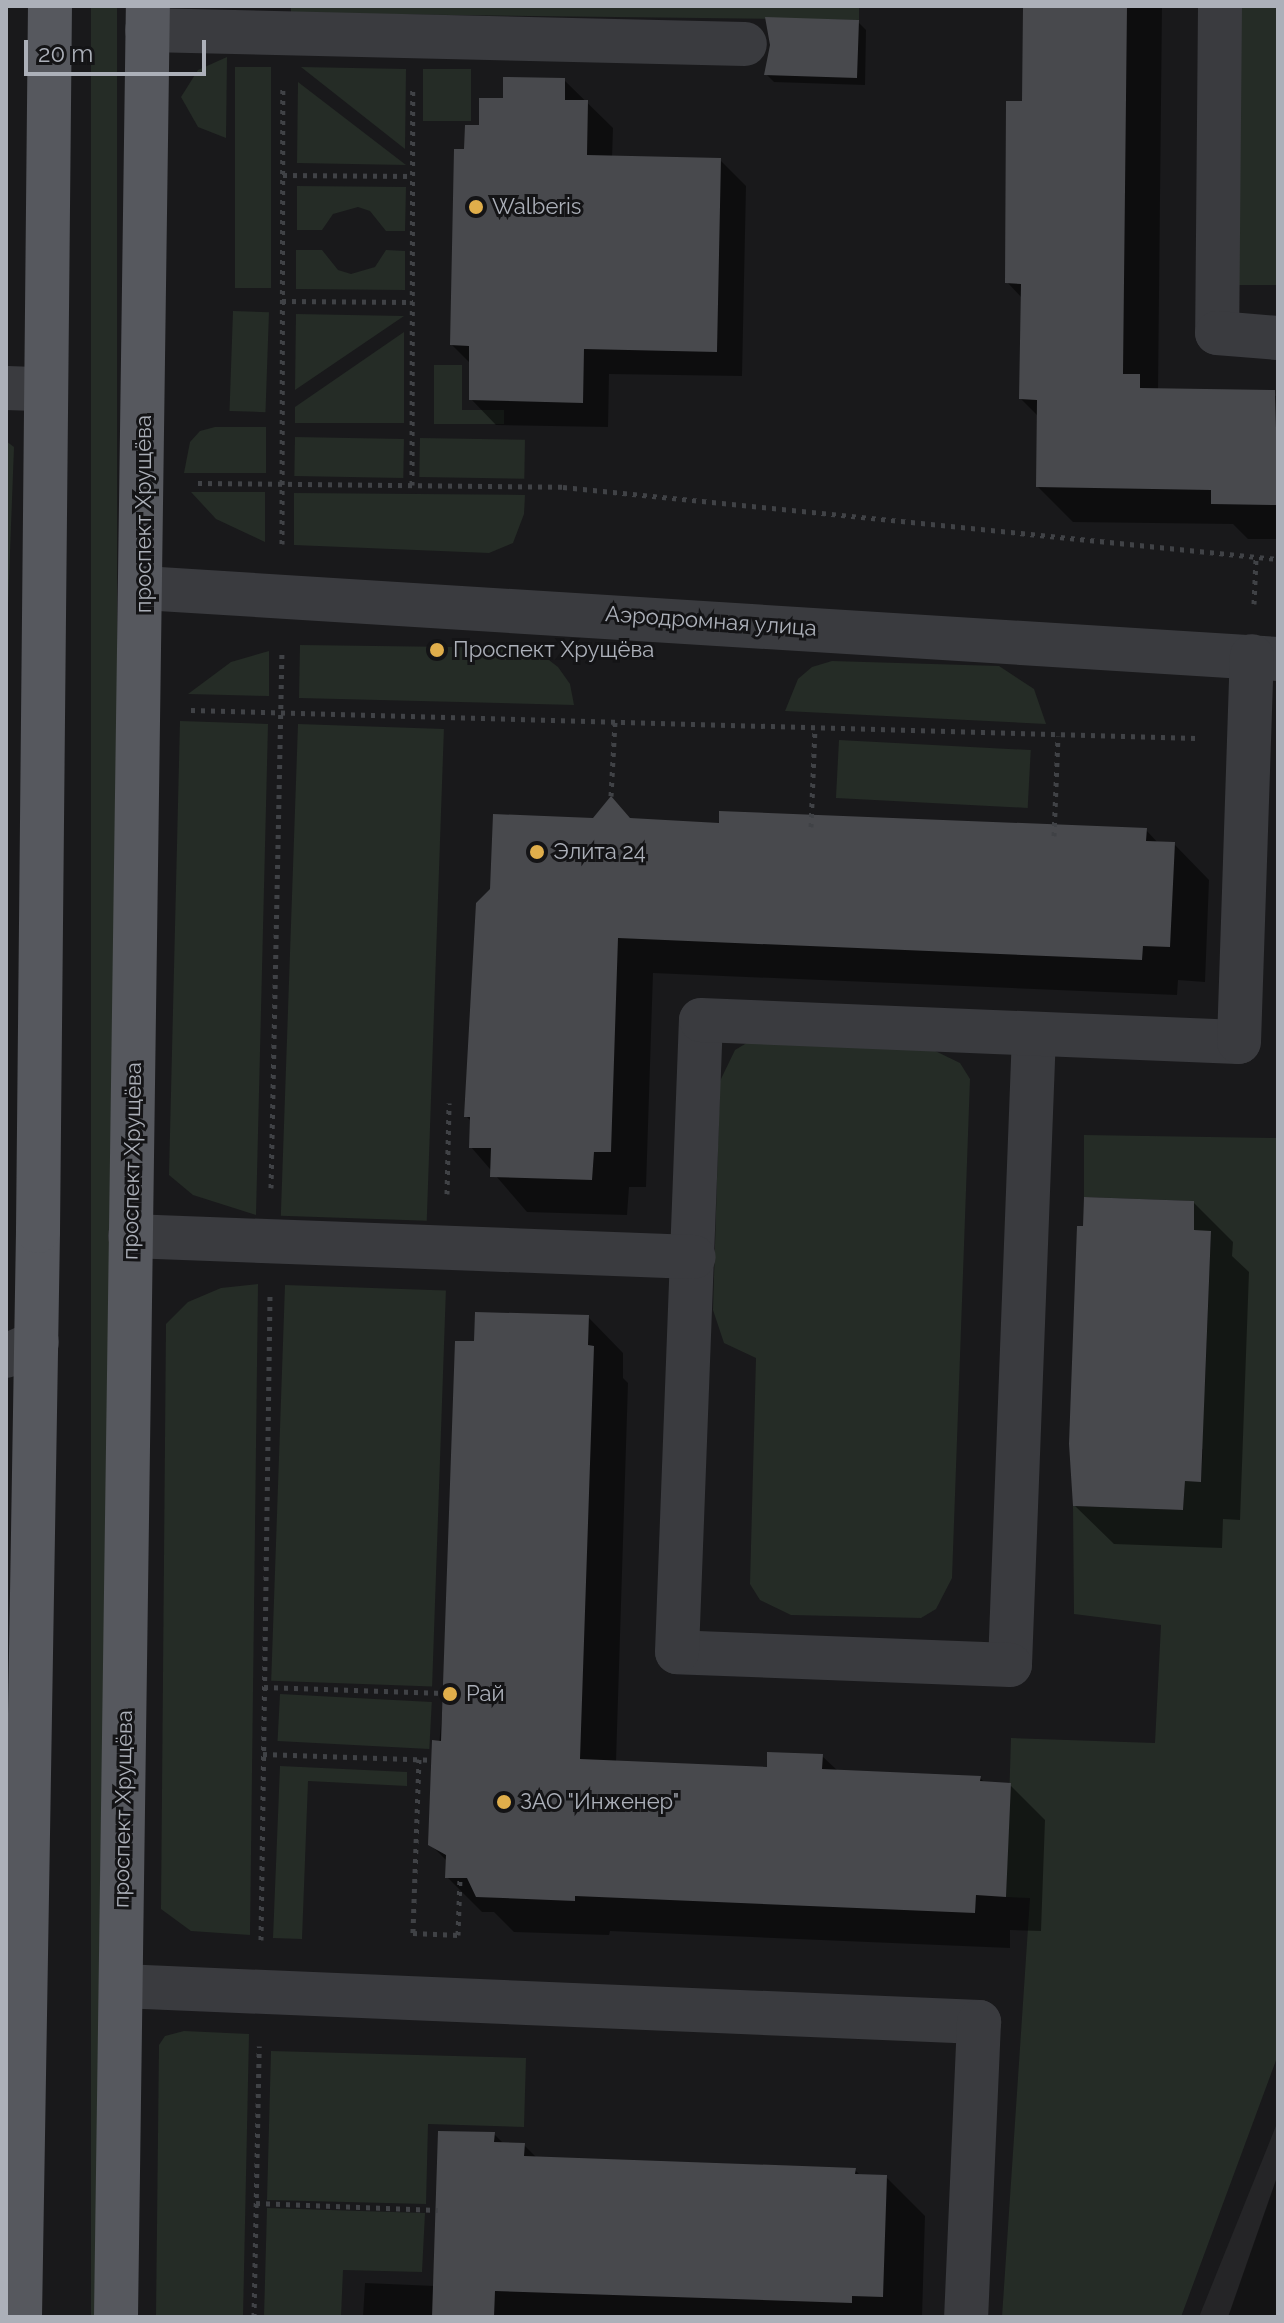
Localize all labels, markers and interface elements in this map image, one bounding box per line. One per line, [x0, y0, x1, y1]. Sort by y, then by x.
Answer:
scale bar [28, 24, 210, 74]
text: 20 m [38, 39, 93, 68]
place label: Walberis [492, 194, 581, 220]
marker: Walberis [467, 198, 485, 216]
street label: проспект Хрущёва [131, 415, 157, 613]
street label: Аэродромная улица [604, 600, 818, 642]
place label: Проспект Хрущёва [453, 637, 654, 663]
marker: Проспект Хрущёва [428, 641, 446, 659]
place label: Элита 24 [553, 839, 646, 865]
marker: Элита 24 [528, 843, 546, 861]
street label: проспект Хрущёва [117, 1062, 147, 1260]
place label: Рай [466, 1681, 505, 1707]
marker: Рай [441, 1685, 459, 1703]
street label: проспект Хрущёва [108, 1710, 138, 1908]
place label: ЗАО "Инженер" [520, 1789, 680, 1815]
marker: ЗАО "Инженер" [495, 1793, 513, 1811]

